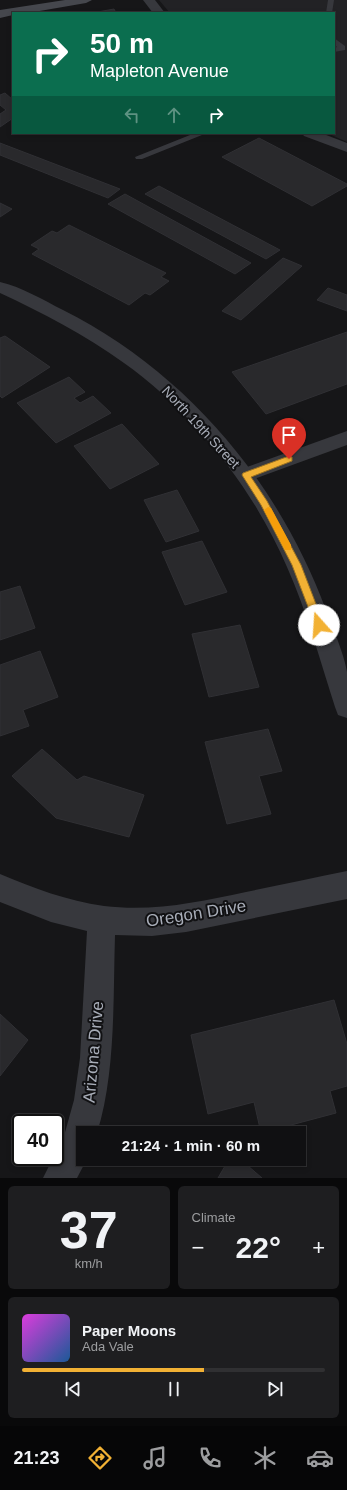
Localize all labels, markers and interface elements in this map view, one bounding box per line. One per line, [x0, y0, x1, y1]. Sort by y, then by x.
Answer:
icon: right [24, 28, 76, 80]
text: 50 m [90, 28, 154, 59]
text: Mapleton Avenue [90, 61, 229, 81]
icon: left [121, 104, 143, 126]
icon: ahead [163, 104, 185, 126]
icon: right [205, 104, 227, 126]
street label: North 19th Street [159, 383, 243, 472]
pin [272, 418, 306, 459]
icon: arrive [278, 424, 300, 446]
position arrow [298, 604, 340, 646]
street label: Oregon Drive [145, 896, 247, 931]
street label: Arizona Drive [80, 1000, 107, 1104]
speed limit sign: 40 [12, 1114, 64, 1166]
text: 21:24 · 1 min · 60 m [122, 1137, 260, 1154]
text: 37 [60, 1201, 118, 1259]
text: Climate [192, 1210, 236, 1225]
text: 22° [236, 1231, 281, 1264]
text: − [192, 1235, 204, 1260]
text: + [312, 1235, 325, 1260]
text: km/h [75, 1256, 103, 1271]
text: Paper Moons [82, 1322, 176, 1339]
text: Ada Vale [82, 1339, 134, 1354]
icon: previous [62, 1378, 84, 1400]
icon: pause [163, 1378, 185, 1400]
icon: next [264, 1378, 286, 1400]
icon: directions [86, 1444, 114, 1472]
icon: music [141, 1444, 169, 1472]
icon: phone [196, 1444, 224, 1472]
icon: climate [251, 1444, 279, 1472]
icon: car [306, 1444, 334, 1472]
text: 21:23 [13, 1448, 59, 1468]

